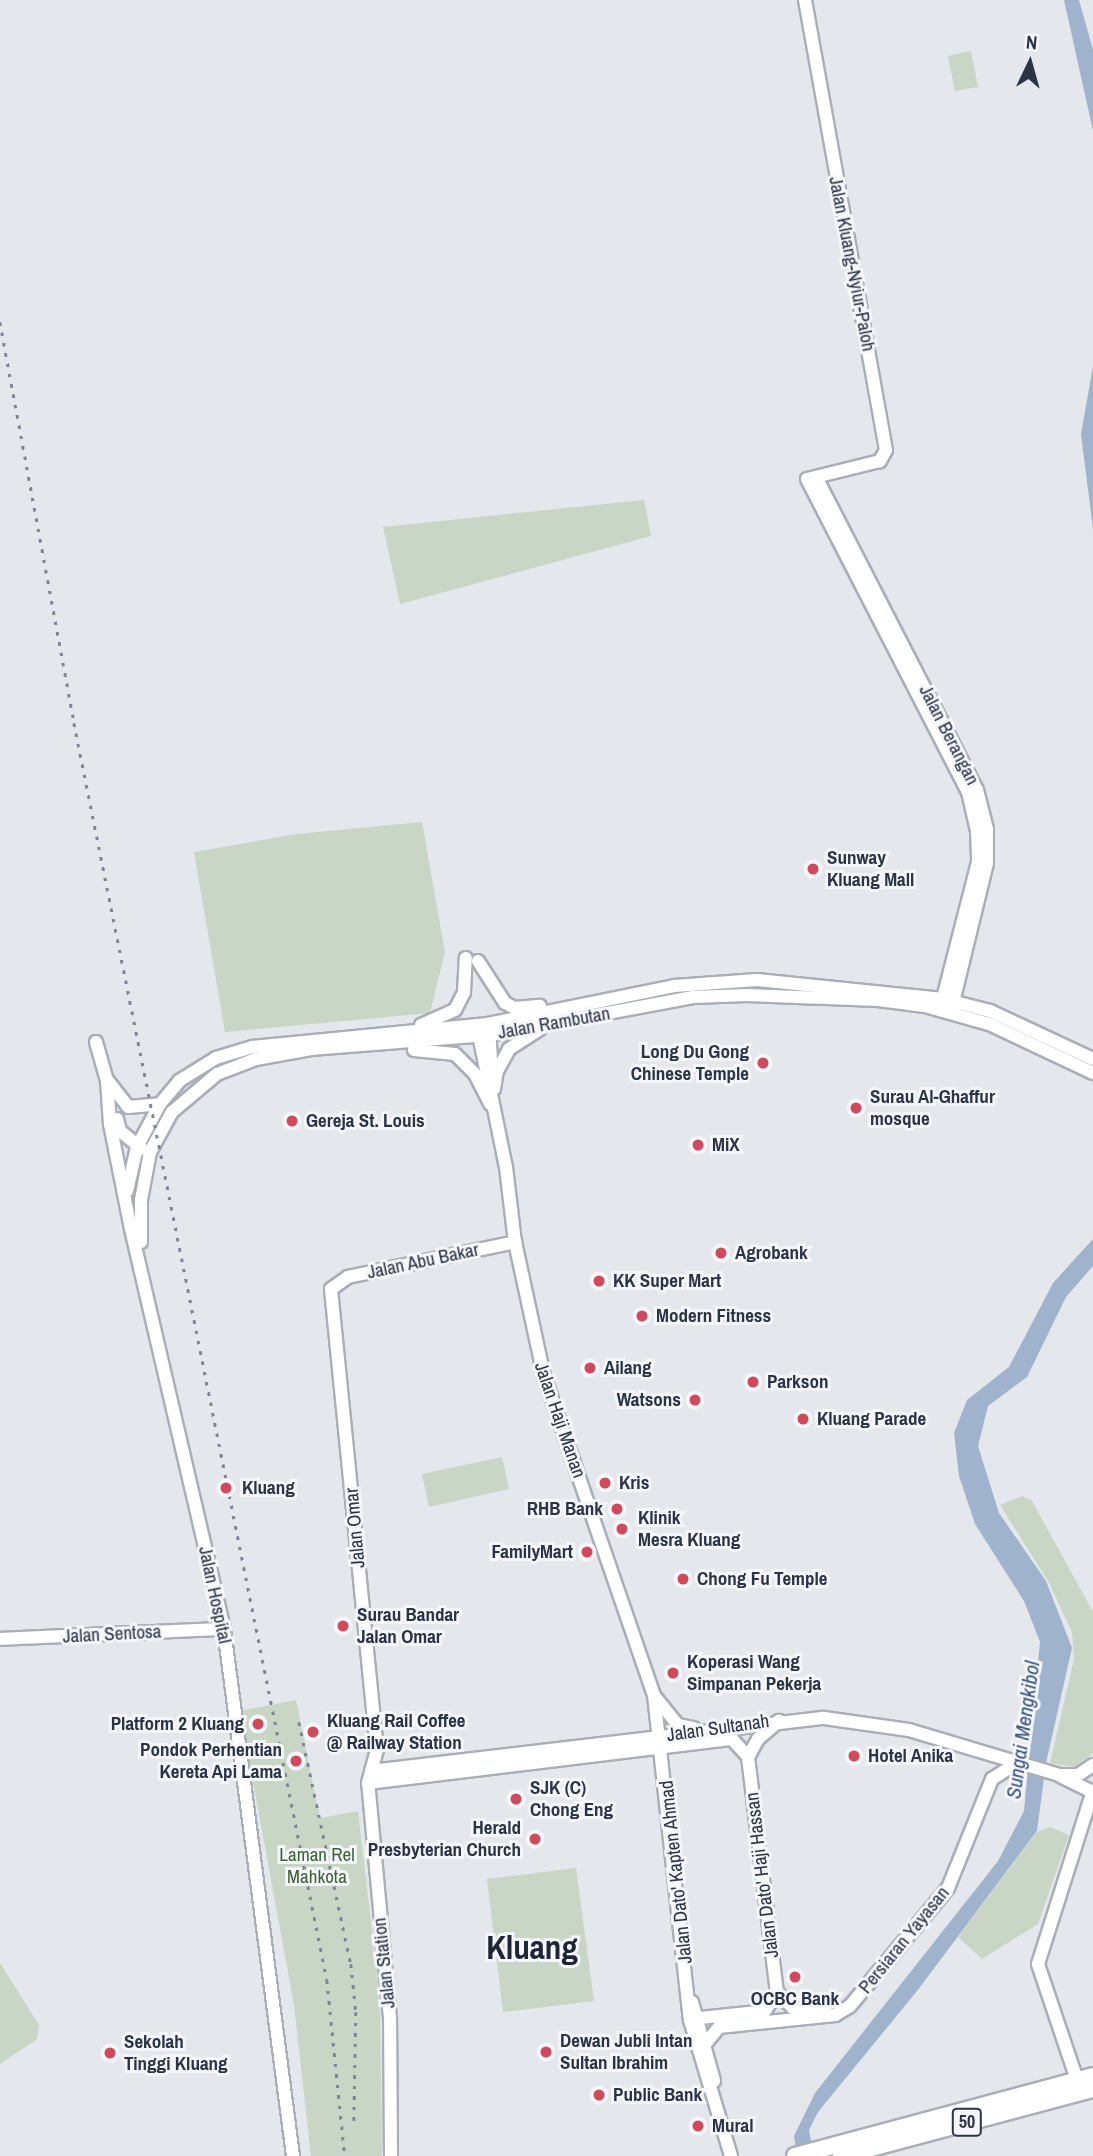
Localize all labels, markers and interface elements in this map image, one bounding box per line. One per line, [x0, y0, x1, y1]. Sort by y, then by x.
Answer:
north arrow [995, 28, 1065, 98]
text: N [1025, 29, 1039, 56]
street label: Jalan Kluang-Nyiur-Paloh [824, 175, 880, 353]
street label: Jalan Berangan [914, 681, 984, 789]
place label: Sunway Kluang Mall [827, 847, 914, 891]
marker: Sunway Kluang Mall [805, 861, 821, 877]
street label: Jalan Rambutan [496, 1002, 612, 1044]
place label: Long Du Gong Chinese Temple [631, 1041, 749, 1085]
marker: Long Du Gong Chinese Temple [755, 1055, 771, 1071]
place label: Surau Al-Ghaffur mosque [870, 1086, 996, 1130]
marker: Surau Al-Ghaffur mosque [848, 1100, 864, 1116]
place label: Gereja St. Louis [306, 1110, 425, 1132]
marker: Gereja St. Louis [284, 1113, 300, 1129]
place label: MiX [712, 1134, 740, 1156]
marker: MiX [690, 1137, 706, 1153]
street label: Jalan Abu Bakar [365, 1238, 481, 1284]
place label: Agrobank [735, 1242, 808, 1264]
marker: Agrobank [713, 1245, 729, 1261]
place label: KK Super Mart [613, 1270, 721, 1292]
marker: KK Super Mart [591, 1273, 607, 1289]
place label: Modern Fitness [656, 1305, 771, 1327]
marker: Modern Fitness [634, 1308, 650, 1324]
place label: Ailang [604, 1357, 652, 1379]
street label: Jalan Haji Manan [529, 1359, 591, 1481]
marker: Ailang [582, 1360, 598, 1376]
place label: Parkson [767, 1371, 828, 1393]
marker: Parkson [745, 1374, 761, 1390]
place label: Watsons [617, 1389, 681, 1411]
marker: Watsons [687, 1392, 703, 1408]
place label: Kluang Parade [817, 1408, 926, 1430]
marker: Kluang Parade [795, 1411, 811, 1427]
place label: Kris [619, 1472, 649, 1494]
marker: Kris [597, 1475, 613, 1491]
place label: Kluang [242, 1477, 295, 1499]
marker: Kluang [216, 1478, 236, 1498]
street label: Jalan Omar [340, 1487, 370, 1569]
place label: RHB Bank [527, 1498, 603, 1520]
marker: RHB Bank [609, 1501, 625, 1517]
place label: Klinik Mesra Kluang [638, 1507, 740, 1551]
marker: Klinik Mesra Kluang [612, 1519, 632, 1539]
place label: FamilyMart [492, 1541, 573, 1563]
street label: Jalan Hospital [194, 1544, 236, 1646]
marker: FamilyMart [579, 1544, 595, 1560]
place label: Chong Fu Temple [697, 1568, 827, 1590]
marker: Chong Fu Temple [675, 1571, 691, 1587]
place label: Surau Bandar Jalan Omar [357, 1604, 459, 1648]
marker: Surau Bandar Jalan Omar [335, 1618, 351, 1634]
street label: Jalan Sentosa [62, 1620, 162, 1648]
place label: Koperasi Wang Simpanan Pekerja [687, 1651, 821, 1695]
water label: Sungai Mengkibol [1001, 1660, 1045, 1800]
marker: Koperasi Wang Simpanan Pekerja [665, 1665, 681, 1681]
place label: Kluang Rail Coffee @ Railway Station [327, 1710, 466, 1754]
street label: Jalan Sultanah [665, 1710, 771, 1746]
place label: Platform 2 Kluang [111, 1713, 244, 1735]
marker: Platform 2 Kluang [250, 1716, 266, 1732]
marker: Kluang Rail Coffee @ Railway Station [305, 1724, 321, 1740]
place label: Pondok Perhentian Kereta Api Lama [140, 1739, 282, 1783]
place label: Hotel Anika [868, 1745, 954, 1767]
marker: Hotel Anika [846, 1748, 862, 1764]
marker: Pondok Perhentian Kereta Api Lama [288, 1753, 304, 1769]
place label: SJK (C) Chong Eng [530, 1777, 613, 1821]
street label: Jalan Dato' Kapten Ahmad [655, 1779, 697, 1965]
marker: SJK (C) Chong Eng [508, 1791, 524, 1807]
street label: Jalan Dato' Haji Hassan [741, 1791, 783, 1959]
place label: Herald Presbyterian Church [368, 1817, 521, 1861]
marker: Herald Presbyterian Church [527, 1831, 543, 1847]
park label: Laman Rel Mahkota [279, 1844, 355, 1888]
street label: Persiaran Yayasan [854, 1882, 954, 1998]
street label: Jalan Station [368, 1917, 400, 2009]
district label: Kluang [486, 1928, 578, 1968]
marker: OCBC Bank [787, 1969, 803, 1985]
place label: OCBC Bank [751, 1988, 839, 2010]
place label: Dewan Jubli Intan Sultan Ibrahim [560, 2030, 692, 2074]
place label: Sekolah Tinggi Kluang [124, 2031, 228, 2075]
marker: Dewan Jubli Intan Sultan Ibrahim [538, 2044, 554, 2060]
marker: Sekolah Tinggi Kluang [102, 2045, 118, 2061]
place label: Public Bank [613, 2084, 702, 2106]
marker: Public Bank [591, 2087, 607, 2103]
road number: 50 [951, 2108, 983, 2136]
place label: Mural [712, 2115, 754, 2137]
marker: Mural [690, 2118, 706, 2134]

